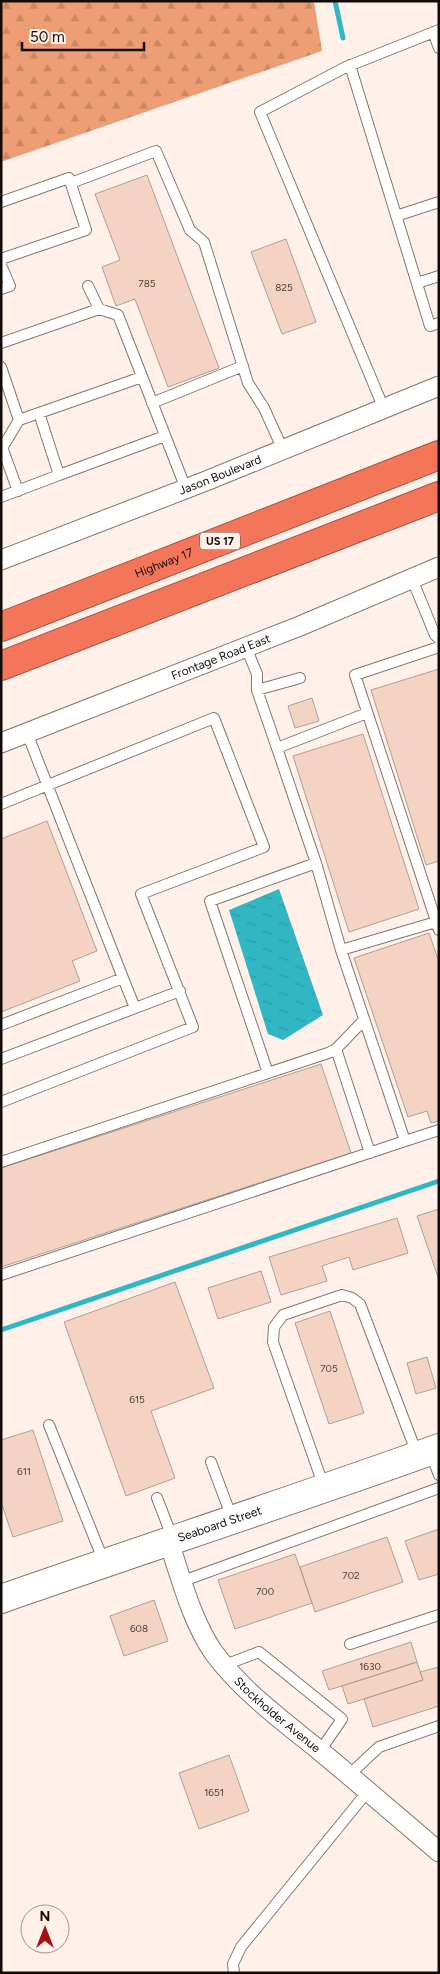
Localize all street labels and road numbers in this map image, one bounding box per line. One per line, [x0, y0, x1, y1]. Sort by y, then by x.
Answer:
street label: Jason Boulevard [177, 452, 264, 498]
road number: US 17 [200, 532, 240, 550]
street label: Highway 17 [133, 545, 196, 581]
street label: Frontage Road East [169, 631, 273, 683]
street label: Seaboard Street [176, 1503, 264, 1545]
street label: Stockholder Avenue [231, 1674, 323, 1756]

